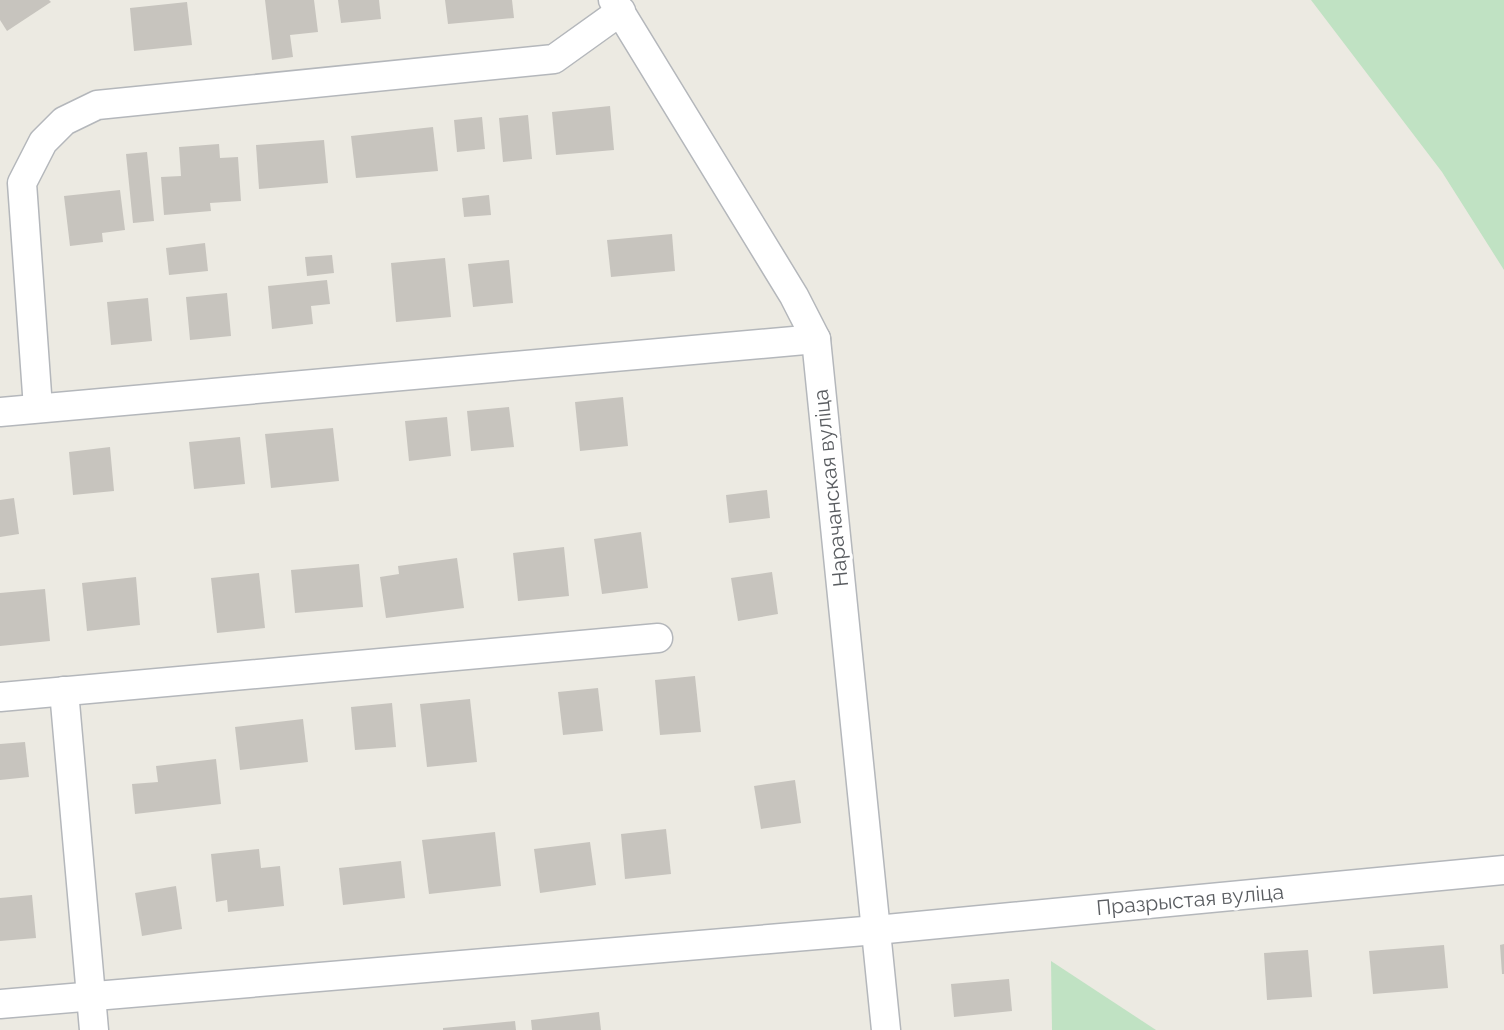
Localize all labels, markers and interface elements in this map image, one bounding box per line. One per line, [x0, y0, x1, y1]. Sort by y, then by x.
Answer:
street label: Нарачанская вуліца [808, 388, 853, 588]
street label: Празрыстая вуліца [1095, 879, 1285, 920]

